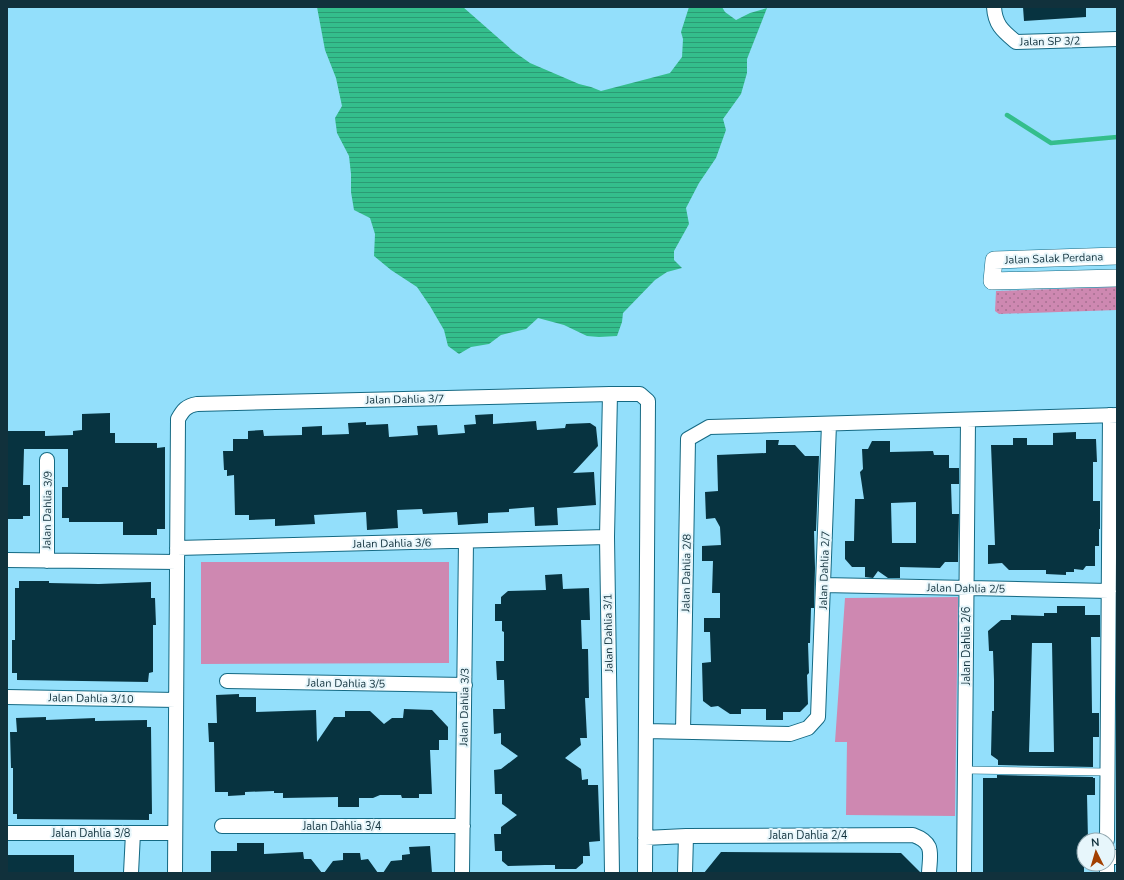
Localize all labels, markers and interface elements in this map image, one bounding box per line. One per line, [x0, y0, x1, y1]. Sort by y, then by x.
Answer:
street label: Jalan SP 3/2 [1019, 33, 1080, 50]
street label: Jalan Salak Perdana [1004, 249, 1104, 268]
street label: Jalan Dahlia 3/7 [365, 391, 444, 408]
street label: Jalan Dahlia 3/9 [39, 471, 56, 550]
street label: Jalan Dahlia 2/7 [816, 530, 833, 611]
street label: Jalan Dahlia 2/8 [678, 533, 695, 613]
street label: Jalan Dahlia 3/6 [352, 535, 432, 552]
street label: Jalan Dahlia 2/5 [926, 580, 1006, 597]
street label: Jalan Dahlia 3/1 [600, 594, 617, 673]
street label: Jalan Dahlia 2/6 [959, 606, 974, 686]
street label: Jalan Dahlia 3/3 [456, 668, 473, 747]
street label: Jalan Dahlia 3/5 [306, 675, 386, 692]
street label: Jalan Dahlia 3/10 [47, 690, 134, 707]
street label: Jalan Dahlia 3/4 [302, 819, 382, 834]
street label: Jalan Dahlia 3/8 [51, 826, 131, 841]
street label: Jalan Dahlia 2/4 [768, 828, 848, 843]
north arrow [1076, 832, 1116, 872]
text: N [1090, 835, 1100, 850]

